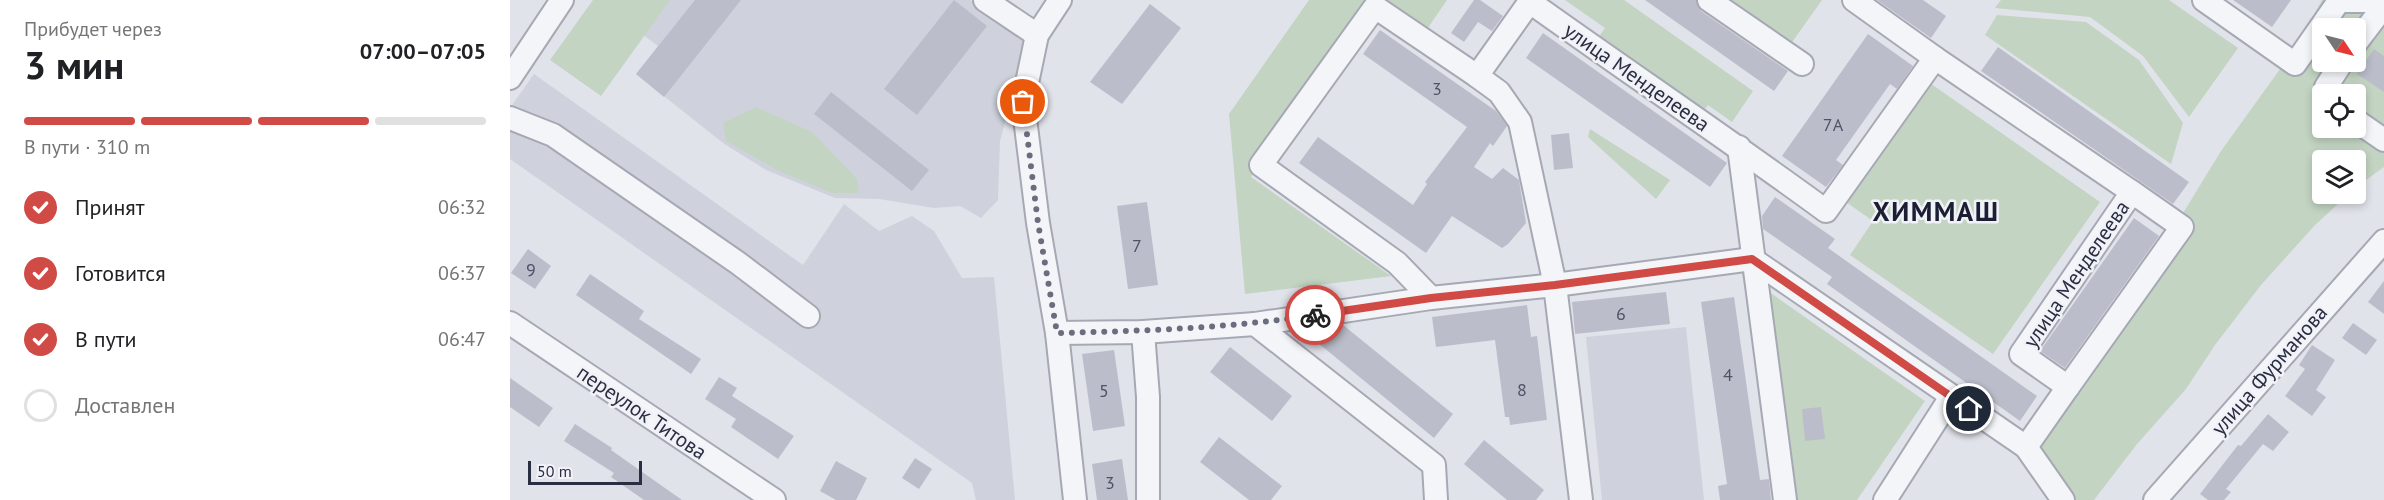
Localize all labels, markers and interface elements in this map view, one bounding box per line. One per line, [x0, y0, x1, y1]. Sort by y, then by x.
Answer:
text: Прибудет через [24, 16, 162, 42]
street label: улица Менделеева [1559, 17, 1715, 137]
north arrow [2312, 18, 2366, 72]
map controls [2312, 18, 2366, 204]
text: 07:00–07:05 [360, 37, 486, 65]
text: 3 мин [24, 39, 124, 90]
pin [997, 76, 1048, 127]
house number: 3 [1432, 77, 1442, 100]
button: locate [2312, 84, 2366, 138]
icon: bag [1006, 85, 1039, 118]
house number: 7А [1823, 113, 1844, 136]
text: В пути · 310 m [24, 134, 150, 160]
button: layers [2312, 150, 2366, 204]
icon: check [24, 191, 57, 224]
text: Принят [75, 193, 145, 221]
text: 06:32 [438, 194, 486, 220]
district label: ХИММАШ [1873, 194, 1999, 228]
street label: улица Менделеева [2017, 195, 2135, 353]
house number: 7 [1132, 234, 1142, 257]
icon: check [24, 257, 57, 290]
house number: 9 [526, 258, 536, 281]
text: Готовится [75, 259, 166, 287]
text: 06:37 [438, 260, 486, 286]
courier [1285, 285, 1345, 345]
icon: bike [1299, 299, 1332, 332]
street label: улица Фурманова [2205, 299, 2333, 441]
house number: 6 [1616, 302, 1626, 325]
icon: check [24, 323, 57, 356]
text: В пути [75, 325, 137, 353]
text: 06:47 [438, 326, 486, 352]
street label: переулок Титова [572, 359, 712, 465]
house number: 4 [1723, 363, 1733, 386]
house number: 8 [1517, 378, 1527, 401]
house number: 5 [1099, 379, 1109, 402]
pin [1943, 383, 1994, 434]
text: Доставлен [75, 391, 175, 419]
icon: home [1952, 392, 1985, 425]
scale bar [528, 458, 642, 486]
text: 50 m [537, 461, 572, 481]
house number: 3 [1105, 471, 1115, 494]

